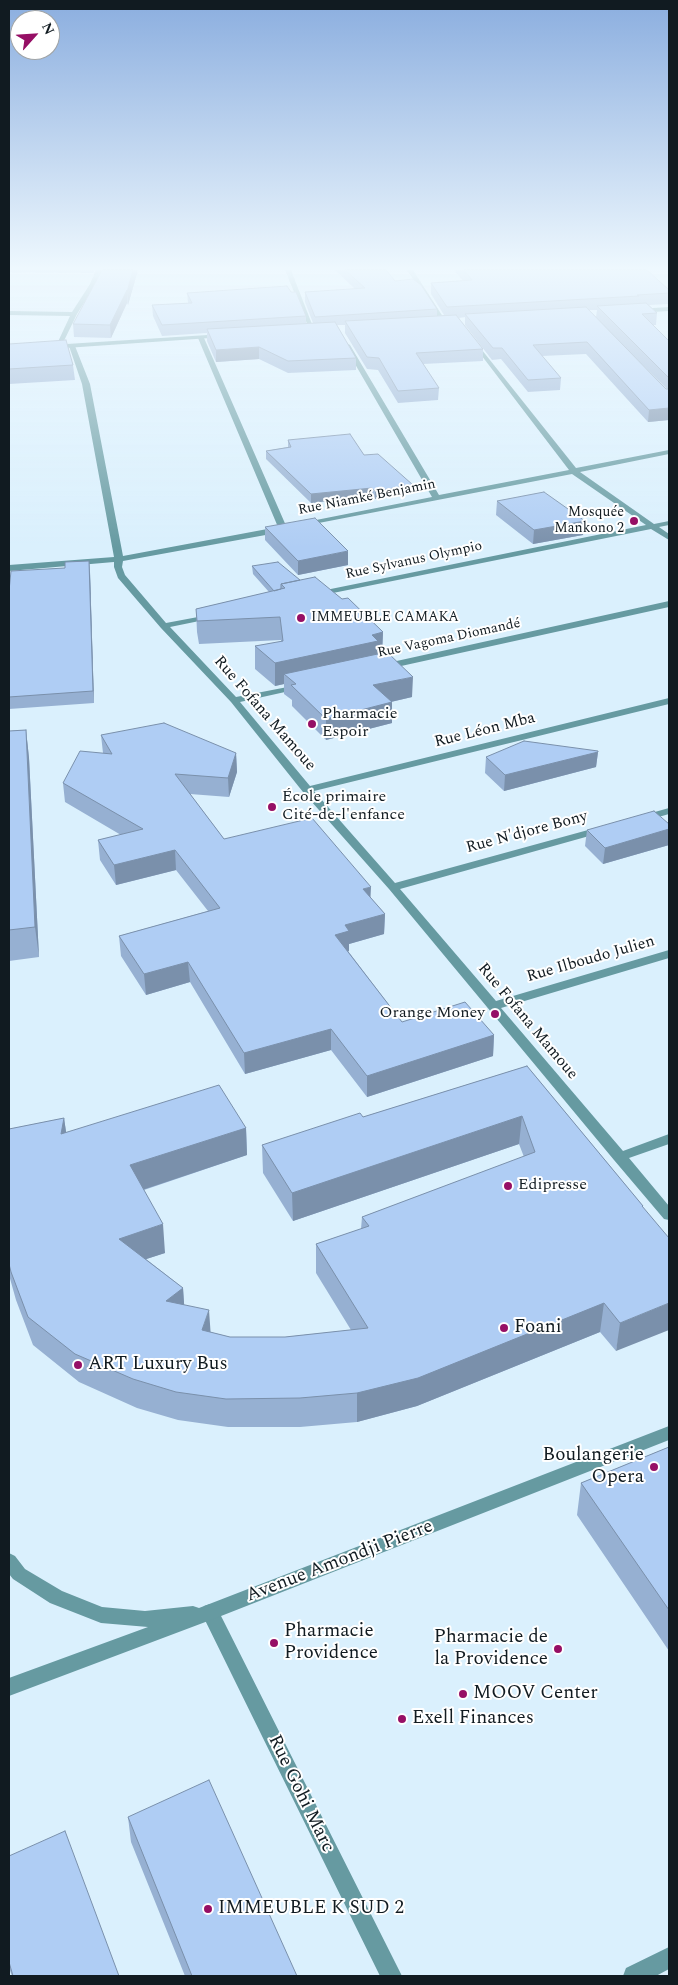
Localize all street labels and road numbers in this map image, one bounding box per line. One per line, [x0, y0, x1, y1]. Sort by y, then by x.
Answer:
street label: Rue Niamké Benjamin [297, 476, 437, 520]
street label: Rue Sylvanus Olympio [344, 538, 484, 584]
street label: Rue Vagoma Diomandé [376, 616, 522, 662]
street label: Rue Fofana Mamoue [209, 653, 319, 775]
street label: Rue Léon Mba [433, 709, 537, 753]
street label: Rue N'djore Bony [464, 808, 590, 858]
street label: Rue Ilboudo Julien [525, 933, 657, 987]
street label: Rue Fofana Mamoue [473, 960, 581, 1084]
street label: Avenue Amondji Pierre [243, 1516, 437, 1608]
street label: Rue Gohi Marc [262, 1732, 338, 1856]

